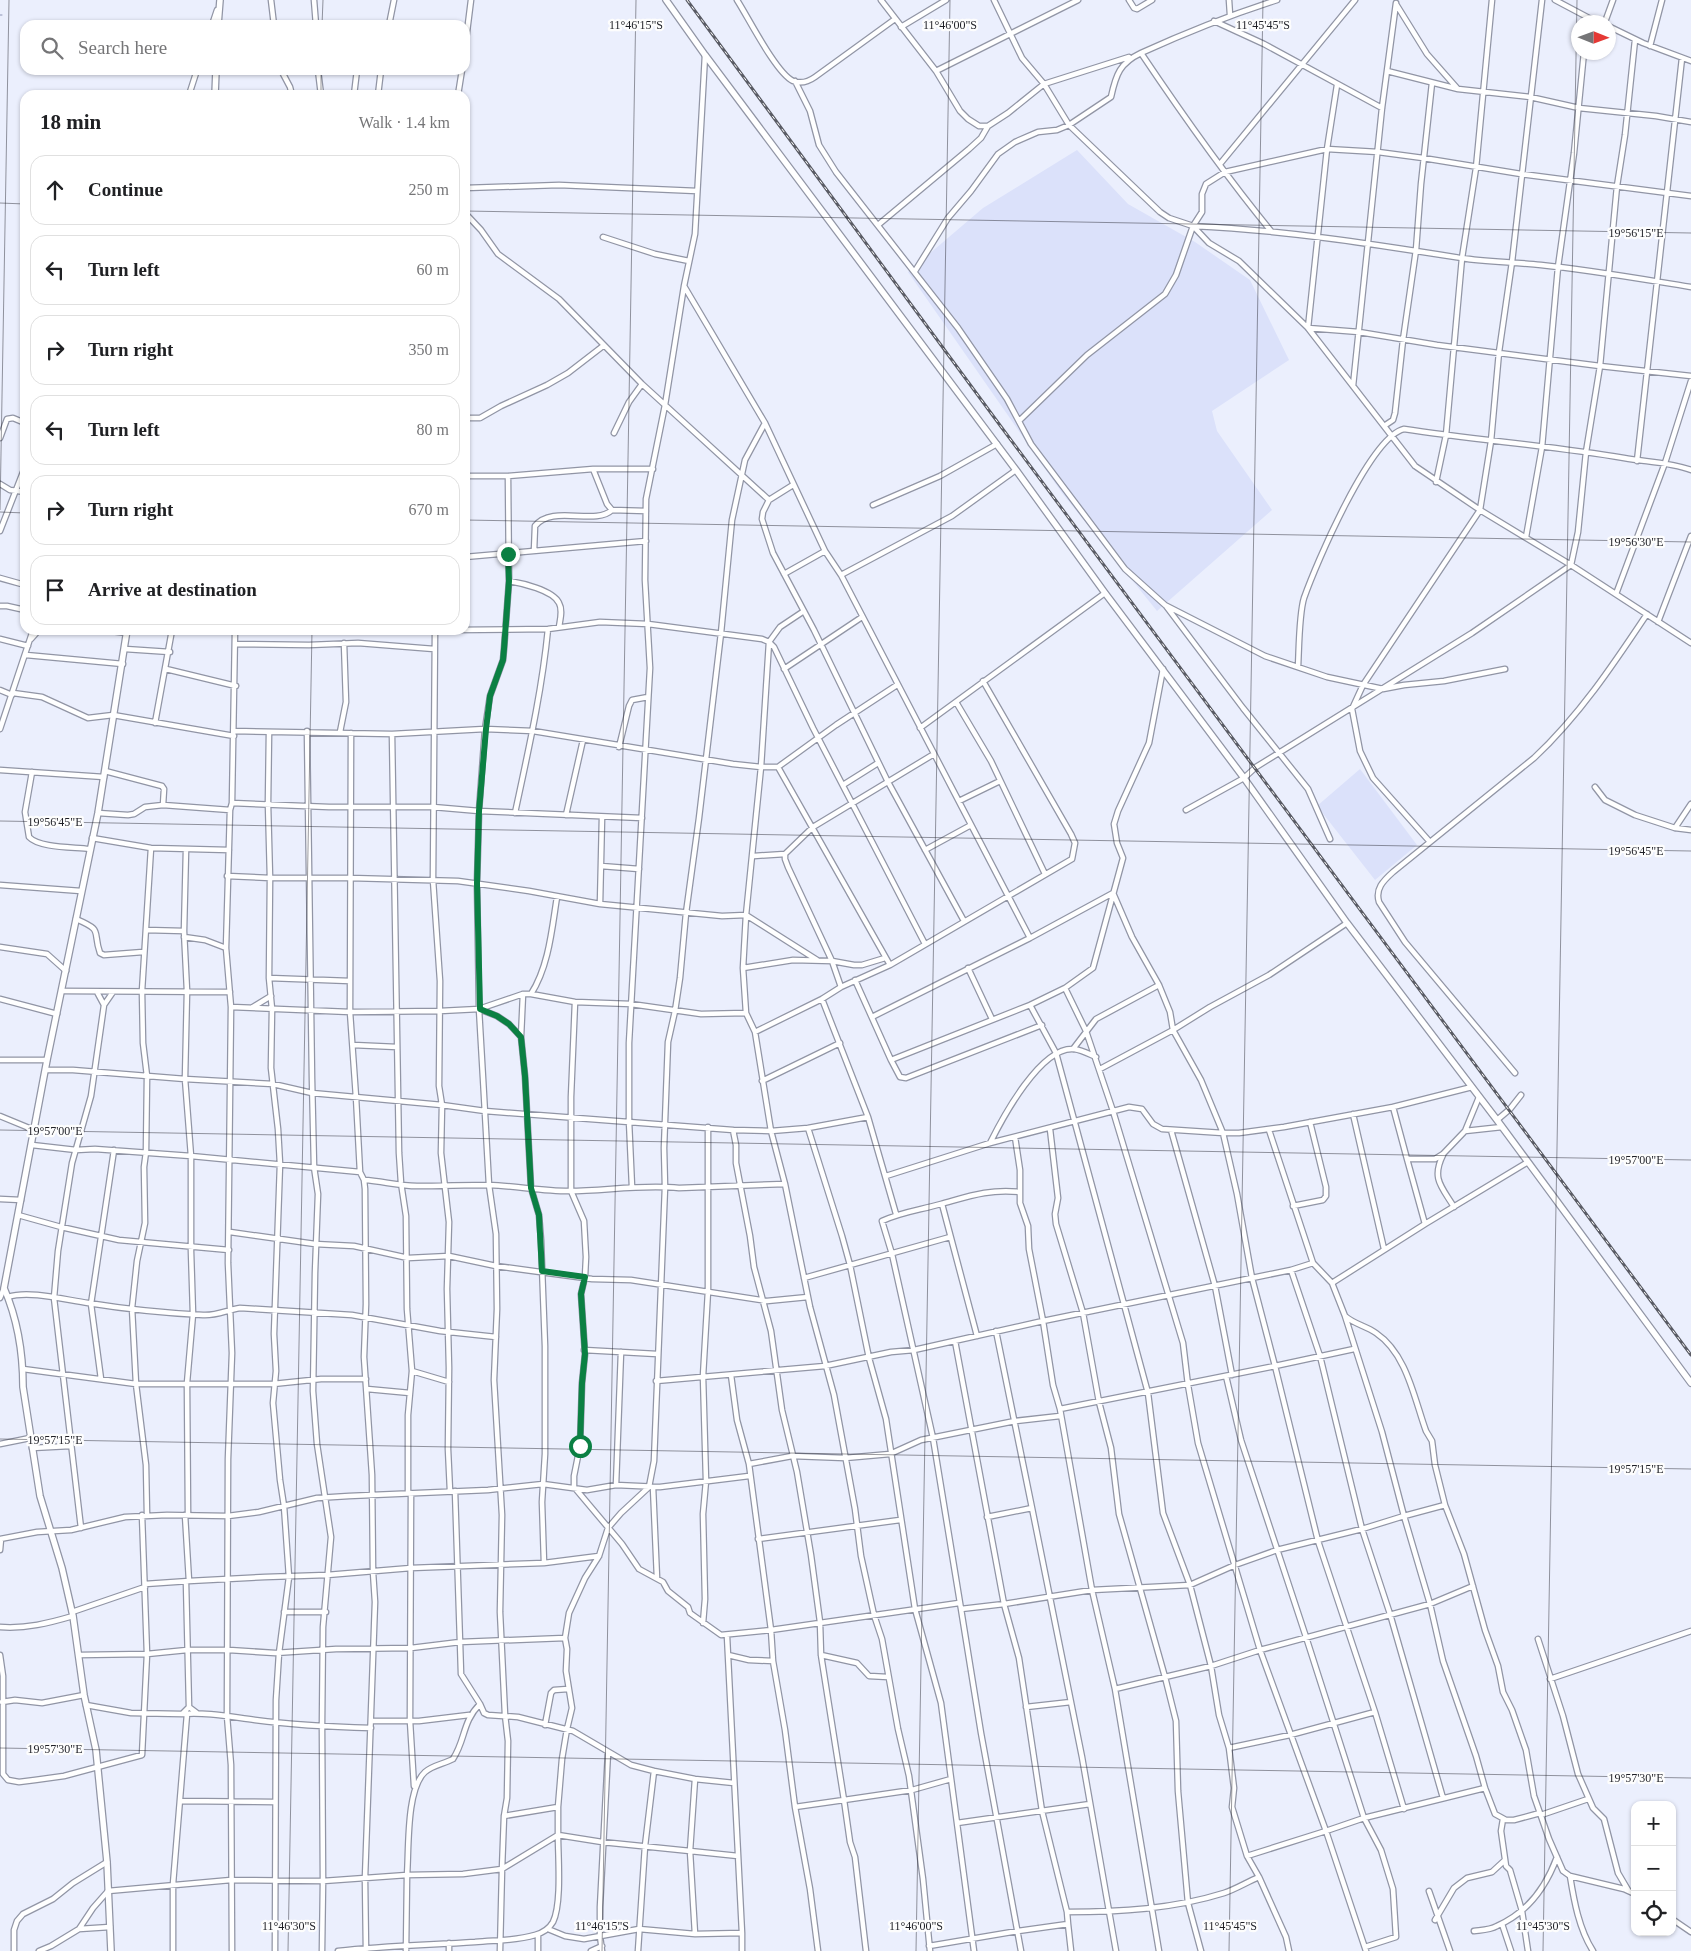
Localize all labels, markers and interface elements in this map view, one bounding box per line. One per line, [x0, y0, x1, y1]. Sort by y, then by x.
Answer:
north arrow [1571, 15, 1616, 60]
text: 11°46'15"S [609, 18, 663, 32]
text: 11°46'00"S [923, 18, 977, 32]
text: 11°45'45"S [1236, 18, 1290, 32]
search box [20, 20, 470, 75]
icon: search [38, 34, 66, 62]
text: Search here [78, 37, 167, 58]
text: 18 min [40, 110, 101, 134]
text: Walk · 1.4 km [359, 114, 450, 131]
icon: ahead [41, 176, 69, 204]
text: Continue [88, 179, 163, 200]
text: 250 m [409, 181, 449, 198]
text: 19°56'15"E [1608, 226, 1664, 240]
icon: left [41, 256, 69, 284]
text: Turn left [88, 259, 160, 280]
text: 60 m [417, 261, 449, 278]
icon: right [41, 336, 69, 364]
text: Turn right [88, 339, 173, 360]
text: 350 m [409, 341, 449, 358]
icon: left [41, 416, 69, 444]
text: Turn left [88, 419, 160, 440]
text: 80 m [417, 421, 449, 438]
icon: right [41, 496, 69, 524]
text: Turn right [88, 499, 173, 520]
text: 670 m [409, 501, 449, 518]
text: 19°56'30"E [1608, 535, 1664, 549]
route end [497, 543, 520, 566]
icon: arrive [41, 576, 69, 604]
text: Arrive at destination [88, 579, 257, 600]
text: 19°56'45"E [27, 815, 83, 829]
text: 19°56'45"E [1608, 844, 1664, 858]
text: 19°57'00"E [27, 1124, 83, 1138]
text: 19°57'00"E [1608, 1153, 1664, 1167]
text: 19°57'15"E [27, 1433, 83, 1447]
route start [569, 1435, 592, 1458]
text: 19°57'15"E [1608, 1462, 1664, 1476]
text: 19°57'30"E [27, 1742, 83, 1756]
text: 19°57'30"E [1608, 1771, 1664, 1785]
map controls [1631, 1801, 1676, 1936]
button: + [1631, 1801, 1676, 1846]
button: − [1631, 1846, 1676, 1891]
button: locate [1631, 1891, 1676, 1936]
text: 11°46'30"S [262, 1919, 316, 1933]
text: 11°46'15"S [575, 1919, 629, 1933]
text: 11°46'00"S [889, 1919, 943, 1933]
text: 11°45'45"S [1203, 1919, 1257, 1933]
text: 11°45'30"S [1516, 1919, 1570, 1933]

